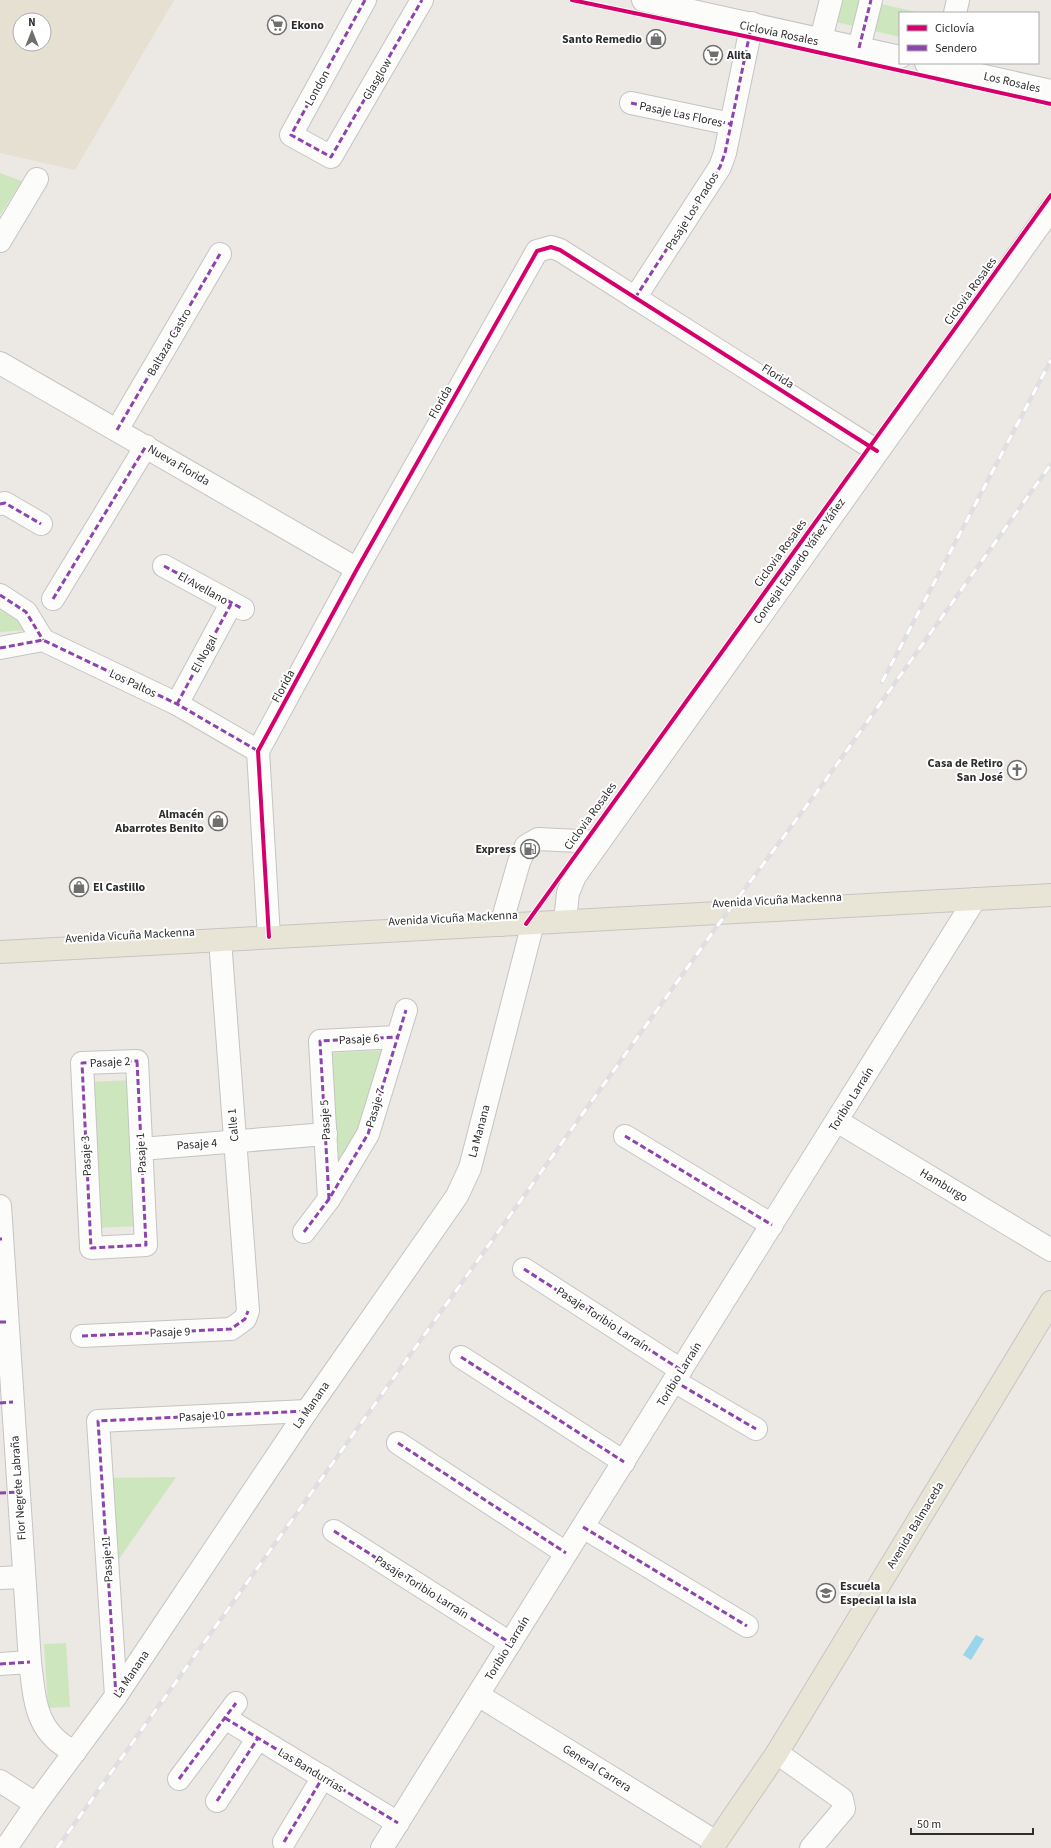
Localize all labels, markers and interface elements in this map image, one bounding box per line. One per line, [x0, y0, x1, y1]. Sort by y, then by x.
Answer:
north arrow [12, 12, 52, 52]
legend [899, 12, 1039, 64]
supermarket icon: Ekono [266, 14, 288, 36]
text: N [28, 15, 36, 30]
place label: Ekono [291, 17, 324, 34]
street label: Ciclovia Rosales [738, 17, 820, 50]
text: Ciclovía [935, 20, 974, 37]
shop icon: Santo Remedio [645, 28, 667, 50]
place label: Santo Remedio [562, 31, 642, 48]
text: Sendero [935, 40, 977, 57]
supermarket icon: Alita [702, 44, 724, 66]
place label: Alita [726, 47, 751, 64]
street label: Glasglow [359, 55, 396, 103]
street label: London [301, 67, 334, 109]
street label: Los Rosales [982, 68, 1042, 97]
street label: Pasaje Las Flores [638, 97, 724, 132]
street label: Pasaje Los Prados [662, 169, 723, 254]
street label: Ciclovia Rosales [940, 254, 1001, 329]
street label: Baltazar Castro [143, 305, 196, 379]
street label: Florida [758, 360, 797, 393]
street label: Florida [424, 383, 456, 422]
street label: Nueva Florida [144, 441, 213, 490]
street label: Concejal Eduardo Yáñez Yáñez [749, 495, 849, 628]
street label: Ciclovia Rosales [750, 516, 811, 591]
street label: El Avellano [175, 568, 231, 609]
street label: El Nogal [187, 632, 222, 676]
street label: Los Paltos [106, 665, 159, 702]
street label: Florida [268, 667, 299, 706]
place label: Casa de Retiro San José [928, 755, 1003, 786]
church icon: Casa de Retiro San José [1006, 759, 1028, 781]
street label: Ciclovia Rosales [560, 779, 621, 854]
place label: Almacén Abarrotes Benito [114, 806, 204, 837]
shop icon: Almacén Abarrotes Benito [207, 810, 229, 832]
fuel station icon: Express [519, 838, 541, 860]
place label: Express [475, 841, 516, 858]
shop icon: El Castillo [68, 876, 90, 898]
place label: El Castillo [93, 879, 146, 896]
street label: Avenida Vicuña Mackenna [712, 889, 842, 912]
street label: Avenida Vicuña Mackenna [388, 907, 518, 930]
street label: Avenida Vicuña Mackenna [65, 924, 195, 947]
street label: Pasaje 6 [338, 1030, 380, 1049]
street label: Pasaje 2 [89, 1053, 131, 1072]
street label: Toribio Larraín [825, 1064, 878, 1135]
street label: Pasaje 7 [361, 1086, 390, 1130]
street label: Pasaje 5 [316, 1099, 335, 1141]
street label: La Manana [464, 1103, 495, 1160]
street label: Calle 1 [224, 1108, 243, 1142]
street label: Pasaje 1 [132, 1132, 151, 1174]
street label: Pasaje 3 [77, 1135, 96, 1177]
street label: Pasaje 4 [176, 1135, 218, 1154]
street label: Hamburgo [916, 1164, 971, 1206]
street label: Pasaje Toribio Larraín [553, 1283, 653, 1356]
street label: Pasaje 9 [149, 1323, 191, 1342]
street label: Toribio Larraín [653, 1339, 706, 1410]
street label: La Manana [289, 1378, 334, 1432]
street label: Pasaje 10 [178, 1407, 226, 1426]
street label: Flor Negrete Labraña [6, 1435, 31, 1541]
street label: Avenida Balmaceda [883, 1479, 948, 1572]
street label: Pasaje 11 [97, 1535, 118, 1583]
street label: Pasaje Toribio Larraín [371, 1552, 472, 1623]
place label: Escuela Especial la isla [840, 1578, 917, 1609]
school or university icon: Escuela Especial la isla [815, 1582, 837, 1604]
street label: Toribio Larraín [481, 1613, 534, 1684]
street label: La Manana [109, 1647, 154, 1702]
street label: General Carrera [559, 1740, 634, 1796]
street label: Las Bandurrias [274, 1744, 347, 1797]
scale bar [911, 1810, 1033, 1836]
text: 50 m [917, 1816, 941, 1833]

